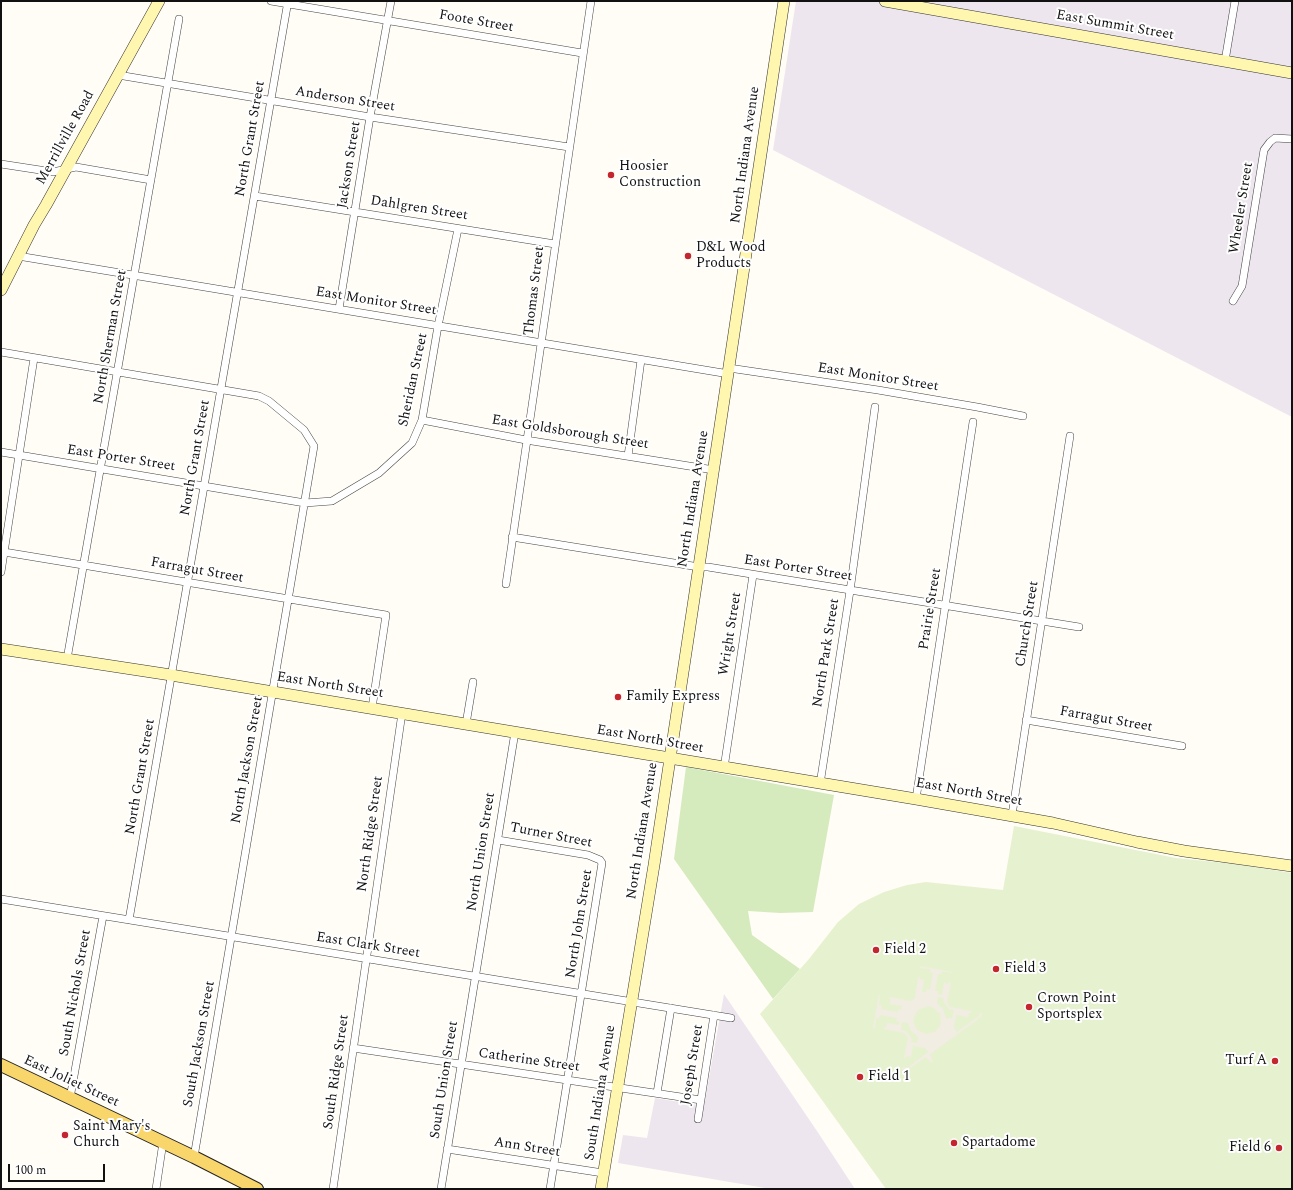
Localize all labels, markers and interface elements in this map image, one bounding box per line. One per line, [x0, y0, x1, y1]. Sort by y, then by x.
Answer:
street label: Foote Street [437, 7, 515, 37]
street label: East Summit Street [1055, 7, 1175, 45]
street label: North Grant Street [233, 80, 269, 198]
street label: Anderson Street [294, 84, 396, 116]
street label: North Indiana Avenue [728, 85, 764, 225]
street label: Merrillville Road [33, 88, 99, 188]
street label: Jackson Street [335, 120, 365, 210]
place label: Hoosier Construction [619, 159, 701, 192]
street label: Wheeler Street [1226, 161, 1258, 255]
marker: Hoosier Construction [606, 170, 616, 180]
street label: Dahlgren Street [369, 193, 469, 225]
place label: D&L Wood Products [696, 240, 765, 272]
street label: Thomas Street [521, 245, 549, 337]
marker: D&L Wood Products [683, 251, 693, 261]
street label: North Sherman Street [91, 269, 131, 405]
street label: East Monitor Street [314, 284, 438, 320]
street label: Sheridan Street [396, 332, 432, 428]
street label: East Monitor Street [816, 360, 940, 396]
street label: North Grant Street [178, 399, 214, 517]
street label: East Goldsborough Street [490, 412, 650, 454]
street label: North Indiana Avenue [675, 429, 713, 569]
street label: East Porter Street [66, 442, 176, 476]
street label: East Porter Street [743, 552, 853, 586]
street label: Farragut Street [149, 555, 245, 587]
street label: Prairie Street [916, 567, 946, 651]
street label: Church Street [1013, 580, 1043, 668]
street label: Wright Street [716, 591, 746, 677]
street label: North Park Street [810, 597, 844, 709]
street label: East North Street [275, 669, 385, 703]
place label: Family Express [626, 689, 720, 705]
marker: Family Express [613, 692, 623, 702]
street label: North Jackson Street [229, 695, 267, 825]
street label: Farragut Street [1058, 704, 1154, 736]
street label: North Grant Street [123, 718, 159, 836]
street label: East North Street [595, 722, 705, 758]
street label: North Indiana Avenue [624, 761, 662, 901]
street label: North Ridge Street [355, 775, 387, 893]
street label: East North Street [914, 775, 1024, 811]
street label: North Union Street [464, 791, 500, 913]
street label: Turner Street [508, 820, 594, 852]
street label: North John Street [563, 868, 597, 980]
street label: South Nichols Street [57, 928, 95, 1058]
street label: East Clark Street [315, 929, 421, 963]
place label: Field 2 [884, 942, 926, 958]
marker: Field 2 [871, 945, 881, 955]
place label: Field 3 [1004, 961, 1046, 977]
marker: Field 3 [991, 964, 1001, 974]
street label: South Jackson Street [181, 980, 219, 1108]
place label: Crown Point Sportsplex [1037, 991, 1116, 1024]
marker: Crown Point Sportsplex [1024, 1002, 1034, 1012]
street label: South Ridge Street [321, 1014, 353, 1130]
street label: South Union Street [427, 1020, 463, 1140]
street label: Joseph Street [678, 1023, 708, 1107]
street label: South Indiana Avenue [582, 1024, 620, 1162]
street label: Catherine Street [477, 1046, 581, 1076]
street label: East Joliet Street [21, 1053, 121, 1111]
place label: Turf A [1225, 1053, 1267, 1069]
marker: Turf A [1270, 1056, 1280, 1066]
place label: Field 1 [868, 1069, 910, 1085]
marker: Field 1 [855, 1072, 865, 1082]
place label: Saint Mary's Church [73, 1119, 151, 1152]
marker: Saint Mary's Church [60, 1130, 70, 1140]
street label: Ann Street [493, 1134, 561, 1162]
place label: Spartadome [962, 1135, 1036, 1151]
marker: Spartadome [949, 1138, 959, 1148]
place label: Field 6 [1229, 1140, 1271, 1156]
marker: Field 6 [1274, 1143, 1284, 1153]
scale bar [10, 1156, 107, 1182]
text: 100 m [15, 1161, 46, 1180]

